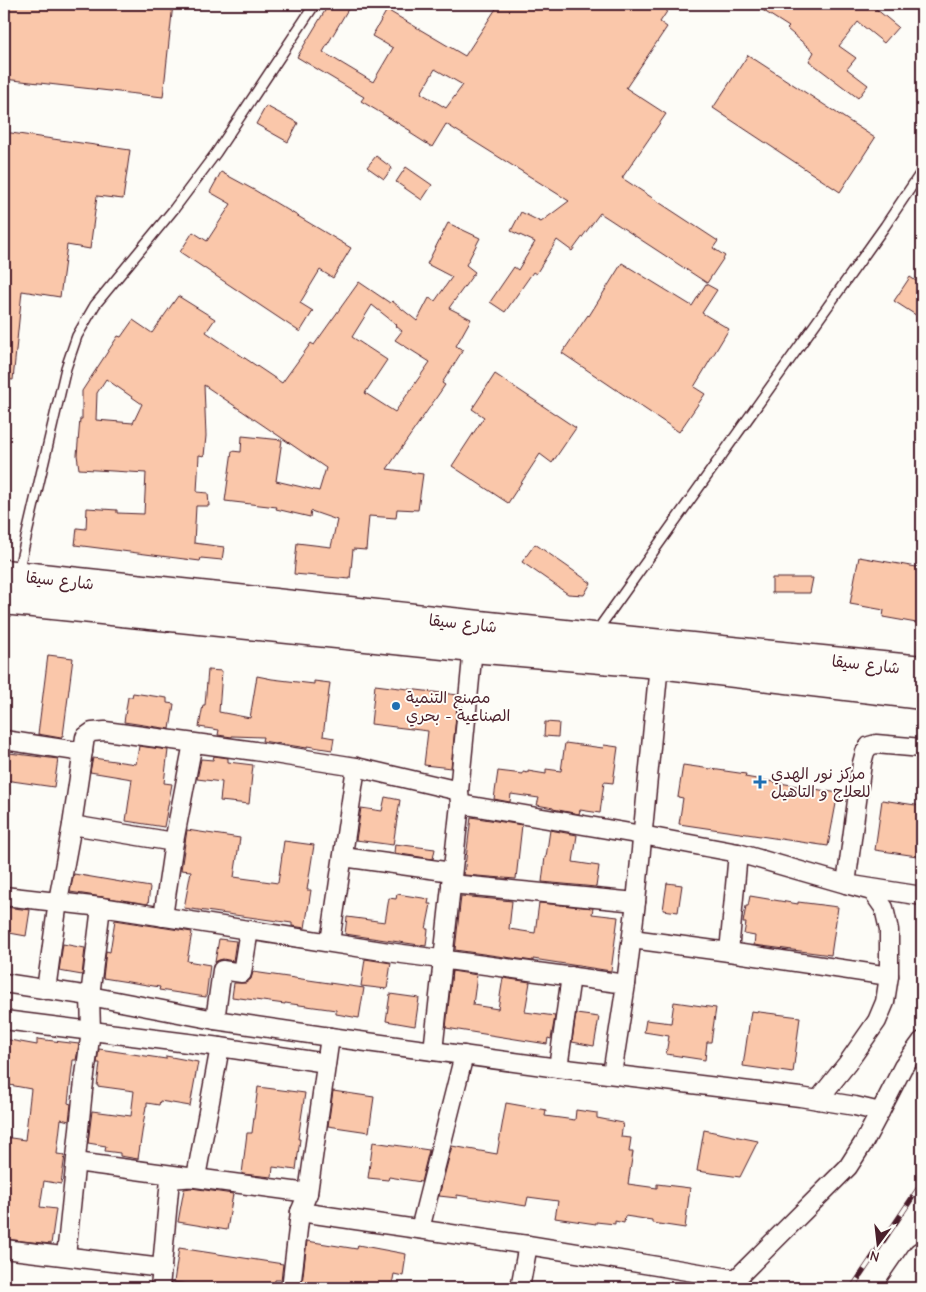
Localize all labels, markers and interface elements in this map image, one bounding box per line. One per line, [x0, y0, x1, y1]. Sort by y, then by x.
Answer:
street label: شارع سيقا [25, 568, 95, 596]
street label: شارع سيقا [428, 611, 498, 639]
street label: شارع سيقا [831, 652, 901, 680]
place label: مصنع التنمية الصناعية - بحري [406, 689, 510, 727]
marker: مصنع التنمية الصناعية - بحري [390, 700, 402, 712]
place label: مركز نور الهدي للعلاج و التاهيل [771, 765, 871, 802]
marker: مركز نور الهدي للعلاج و التاهيل [753, 775, 767, 789]
north arrow [854, 1220, 904, 1270]
text: N [868, 1247, 881, 1265]

